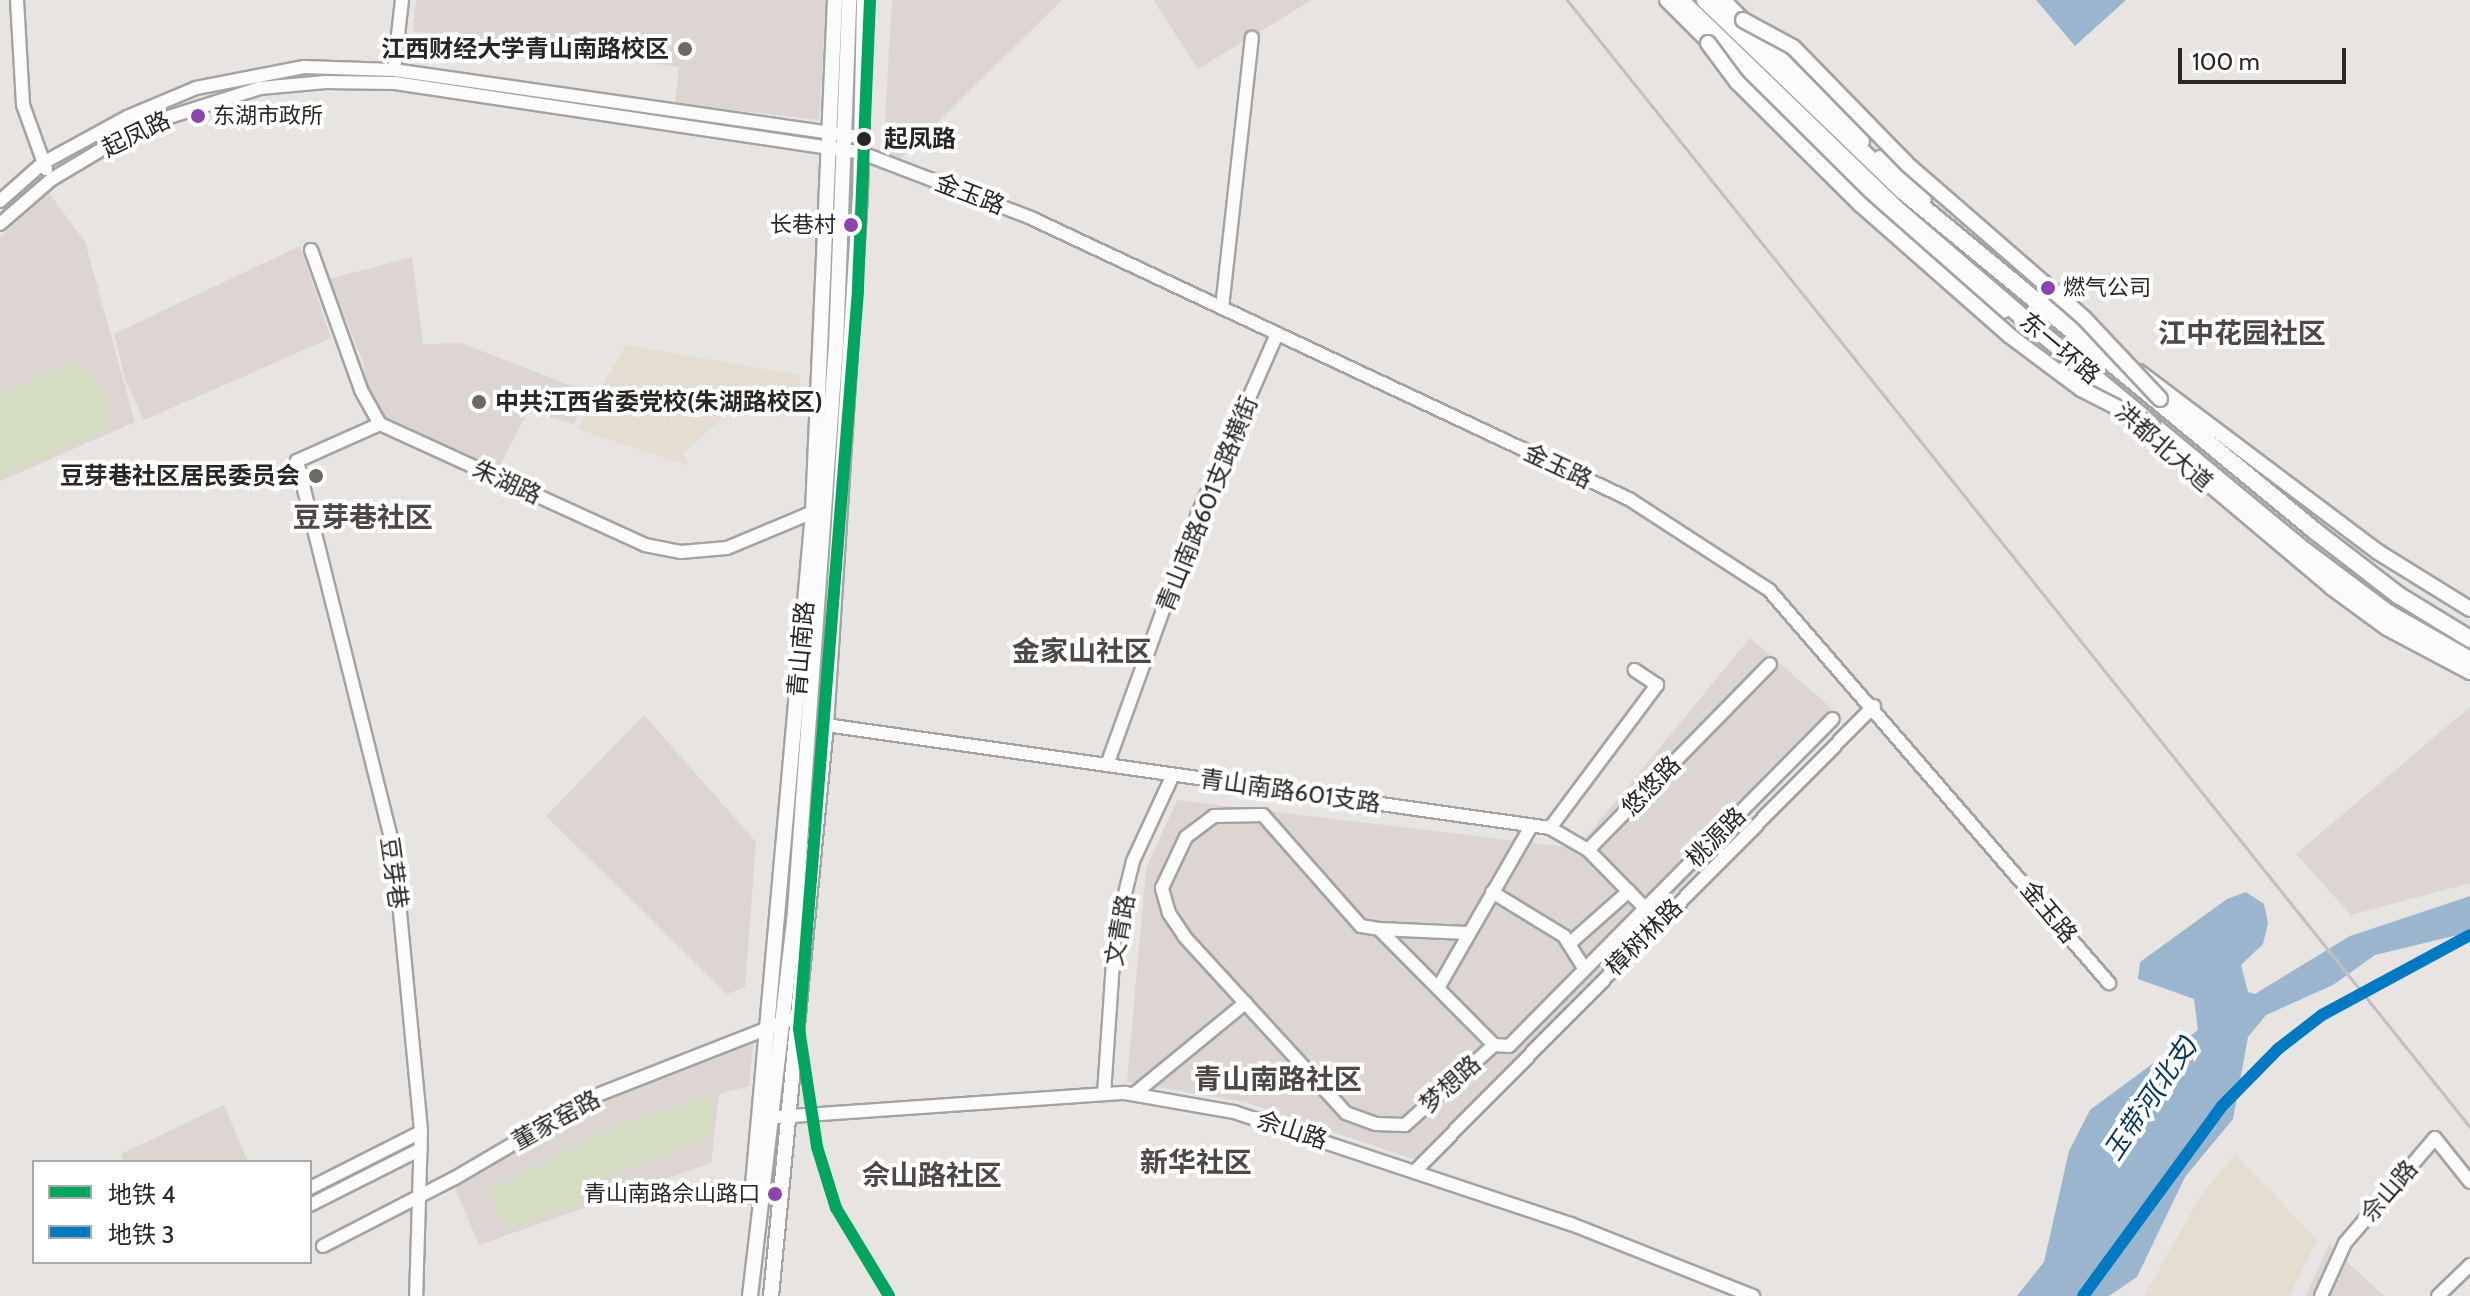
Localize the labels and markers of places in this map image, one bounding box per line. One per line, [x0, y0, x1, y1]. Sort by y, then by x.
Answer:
place label: 江西财经大学青山南路校区 [381, 35, 669, 63]
marker: 江西财经大学青山南路校区 [676, 40, 694, 58]
place label: 东湖市政所 [213, 103, 323, 129]
marker: 东湖市政所 [190, 108, 206, 124]
place label: 起凤路 [884, 125, 956, 153]
marker: 起凤路 [851, 126, 877, 152]
place label: 长巷村 [770, 212, 836, 238]
marker: 长巷村 [843, 217, 859, 233]
place label: 燃气公司 [2063, 275, 2151, 301]
marker: 燃气公司 [2040, 280, 2056, 296]
place label: 中共江西省委党校(朱湖路校区) [495, 388, 823, 416]
marker: 中共江西省委党校(朱湖路校区) [470, 393, 488, 411]
place label: 豆芽巷社区居民委员会 [60, 462, 300, 490]
marker: 豆芽巷社区居民委员会 [307, 467, 325, 485]
place label: 青山南路佘山路口 [584, 1181, 760, 1207]
marker: 青山南路佘山路口 [767, 1186, 783, 1202]

